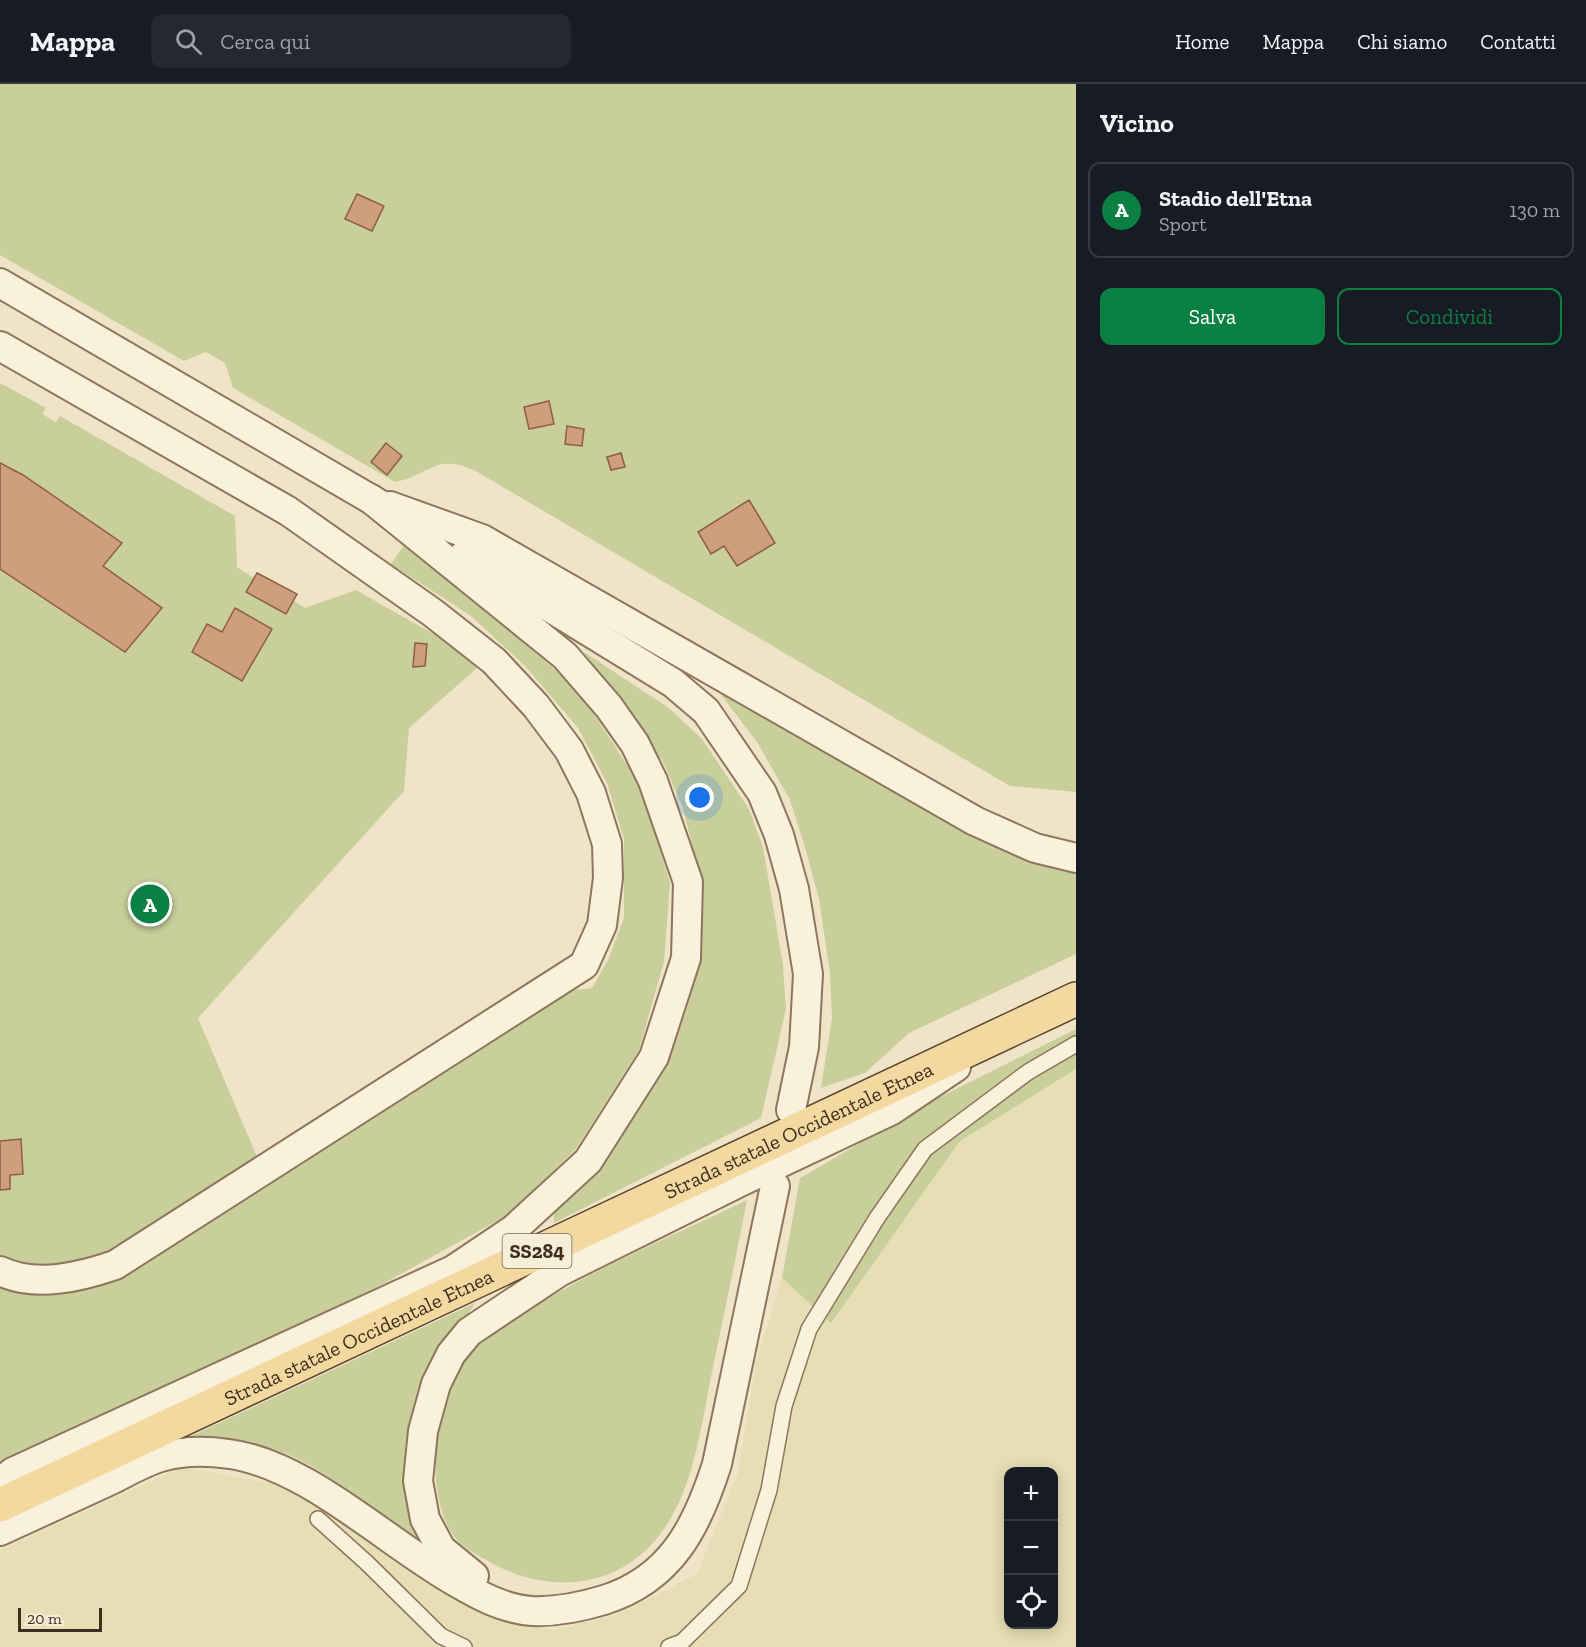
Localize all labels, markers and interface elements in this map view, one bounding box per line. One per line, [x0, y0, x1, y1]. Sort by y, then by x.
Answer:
search box [151, 14, 571, 68]
text: Mappa [30, 25, 115, 58]
icon: search [172, 25, 205, 58]
text: Cerca qui [220, 28, 310, 55]
text: Home [1175, 29, 1229, 54]
text: Mappa [1262, 29, 1324, 54]
text: Chi siamo [1357, 29, 1447, 54]
text: Contatti [1480, 29, 1556, 54]
text: Vicino [1100, 107, 1174, 139]
text: Stadio dell'Etna [1159, 185, 1312, 212]
text: A [1115, 198, 1128, 222]
text: 130 m [1509, 198, 1560, 222]
text: Sport [1159, 212, 1207, 236]
button: Salva [1100, 288, 1325, 345]
button: Condividi [1337, 288, 1562, 345]
your location [685, 783, 714, 812]
pin: A [130, 882, 170, 926]
street label: Strada statale Occidentale Etnea [660, 1056, 937, 1204]
road number: SS284 [502, 1234, 572, 1268]
street label: Strada statale Occidentale Etnea [220, 1263, 497, 1410]
map controls [1004, 1467, 1058, 1629]
button: + [1004, 1467, 1058, 1521]
button: − [1004, 1521, 1058, 1575]
button: locate [1004, 1575, 1058, 1629]
scale bar [18, 1605, 102, 1632]
text: 20 m [27, 1609, 62, 1628]

